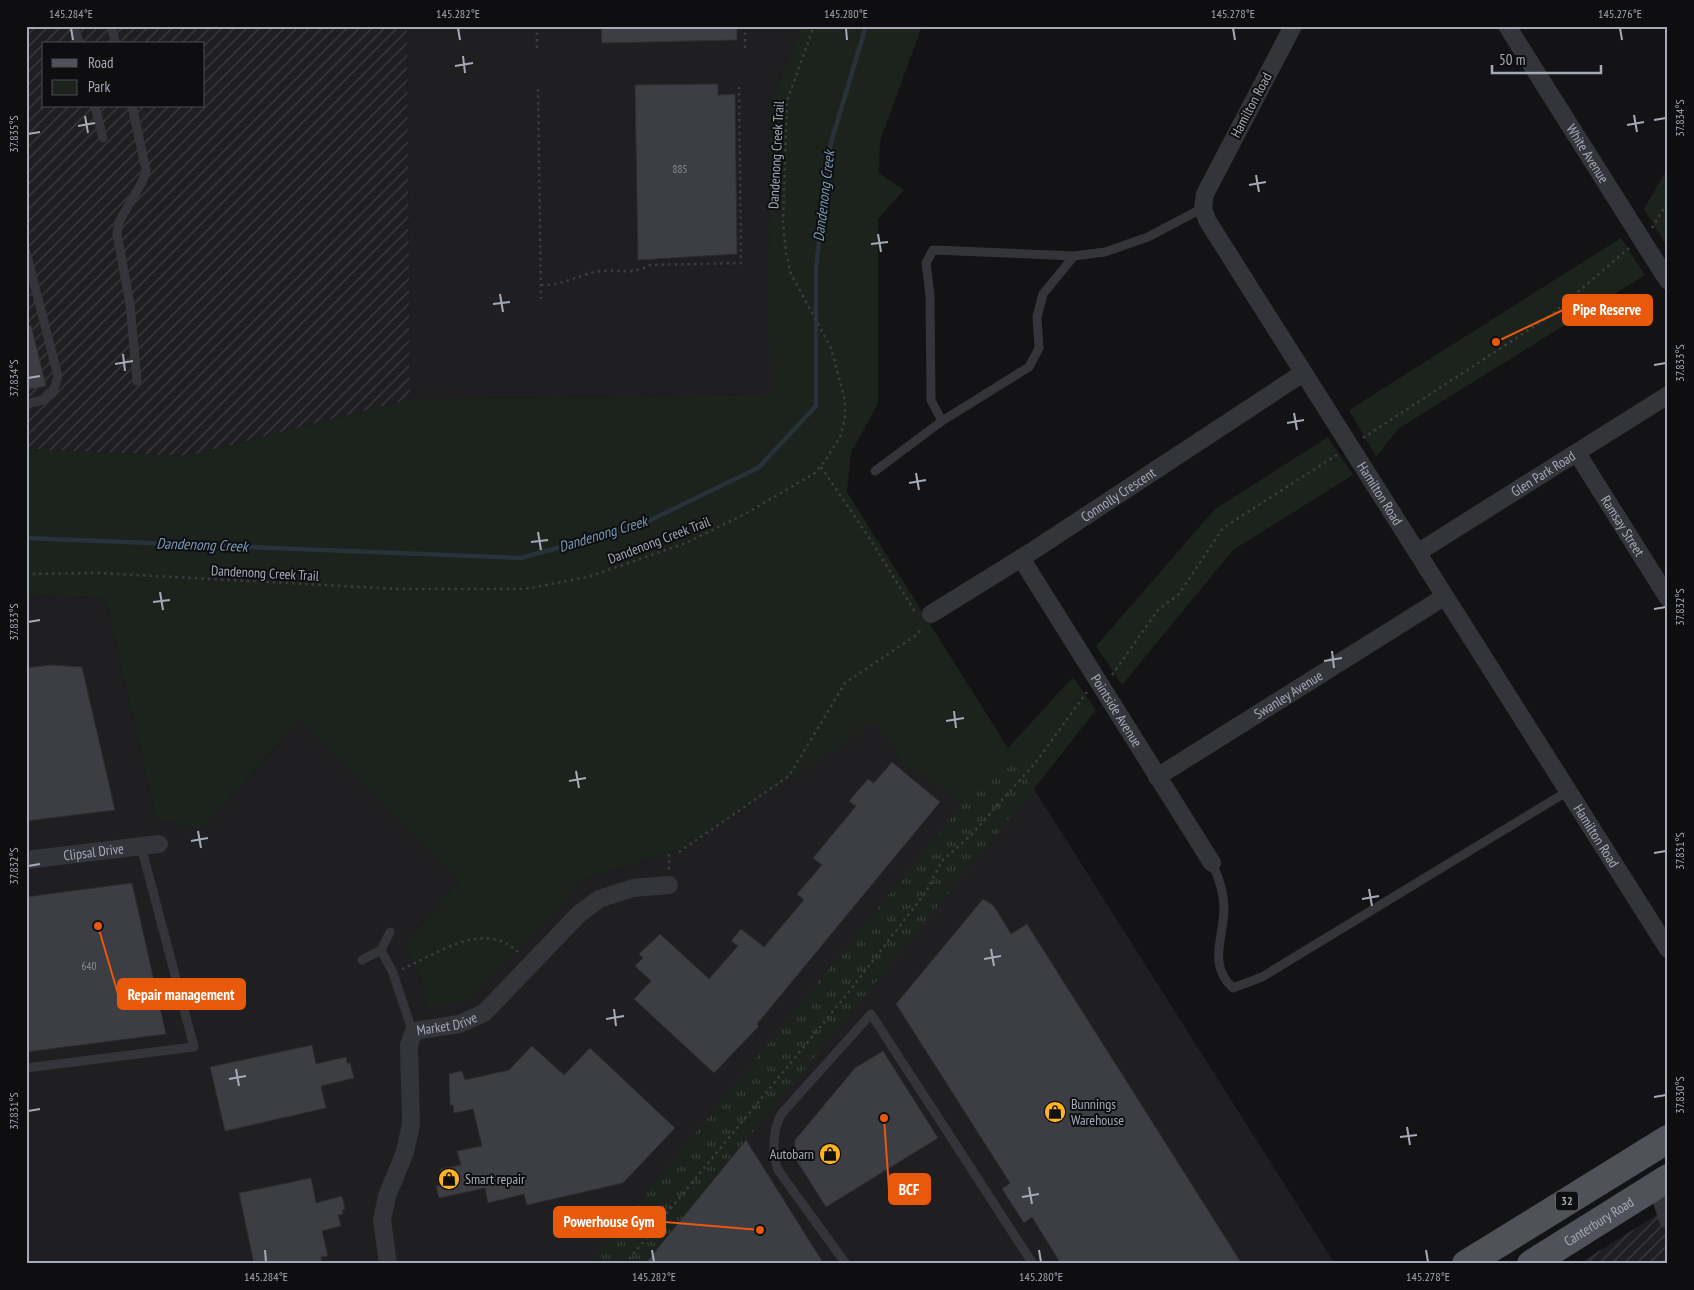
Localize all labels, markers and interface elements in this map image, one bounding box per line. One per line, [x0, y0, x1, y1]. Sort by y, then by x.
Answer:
text: 145.284°E [49, 6, 93, 21]
text: 145.282°E [436, 6, 480, 21]
text: 145.280°E [824, 6, 868, 21]
text: 145.278°E [1211, 6, 1255, 21]
text: 145.276°E [1598, 6, 1642, 21]
legend [42, 42, 205, 108]
scale bar [1492, 42, 1600, 74]
text: 50 m [1499, 50, 1525, 69]
text: Road [88, 53, 114, 72]
street label: Hamilton Road [1226, 69, 1276, 141]
text: Park [88, 77, 110, 96]
text: 37.834°S [1672, 99, 1687, 137]
street label: Dandenong Creek Trail [764, 100, 788, 210]
text: 37.835°S [6, 115, 21, 153]
street label: White Avenue [1562, 121, 1613, 187]
water label: Dandenong Creek [809, 147, 839, 242]
house number: 885 [673, 162, 687, 176]
callout: Pipe Reserve [1563, 295, 1652, 325]
text: Pipe Reserve [1573, 300, 1641, 319]
text: 37.833°S [1672, 344, 1687, 382]
text: 37.834°S [6, 359, 21, 397]
street label: Glen Park Road [1508, 447, 1579, 501]
street label: Hamilton Road [1353, 458, 1407, 528]
street label: Connolly Crescent [1077, 463, 1159, 526]
street label: Ramsay Street [1597, 492, 1649, 560]
water label: Dandenong Creek [556, 510, 651, 556]
street label: Dandenong Creek Trail [605, 512, 713, 568]
water label: Dandenong Creek [156, 533, 250, 556]
street label: Dandenong Creek Trail [210, 561, 320, 585]
text: 37.832°S [1672, 588, 1687, 626]
text: 37.833°S [6, 603, 21, 641]
street label: Swanley Avenue [1251, 666, 1326, 723]
street label: Pointside Avenue [1087, 671, 1146, 751]
street label: Hamilton Road [1570, 801, 1623, 871]
text: 37.831°S [1672, 832, 1687, 870]
street label: Clipsal Drive [62, 839, 125, 864]
text: 37.832°S [6, 847, 21, 885]
house number: 640 [82, 959, 96, 973]
callout: Repair management [118, 979, 245, 1009]
text: Repair management [128, 985, 235, 1004]
street label: Market Drive [415, 1008, 480, 1039]
text: 37.830°S [1672, 1076, 1687, 1114]
text: 37.831°S [6, 1092, 21, 1130]
place label: Bunnings Warehouse [1071, 1095, 1124, 1129]
shop icon: Bunnings Warehouse [1043, 1100, 1067, 1124]
shop icon: Autobarn [818, 1142, 842, 1166]
place label: Autobarn [770, 1145, 814, 1163]
shop icon: Smart repair [437, 1167, 461, 1191]
place label: Smart repair [465, 1170, 525, 1188]
callout: BCF [889, 1174, 930, 1204]
text: BCF [899, 1180, 919, 1199]
road number: 32 [1556, 1192, 1578, 1210]
street label: Canterbury Road [1560, 1193, 1637, 1250]
callout: Powerhouse Gym [554, 1207, 665, 1237]
text: Powerhouse Gym [563, 1212, 655, 1231]
text: 145.284°E [244, 1269, 288, 1284]
text: 145.282°E [632, 1269, 676, 1284]
text: 145.280°E [1019, 1269, 1063, 1284]
text: 145.278°E [1406, 1269, 1450, 1284]

